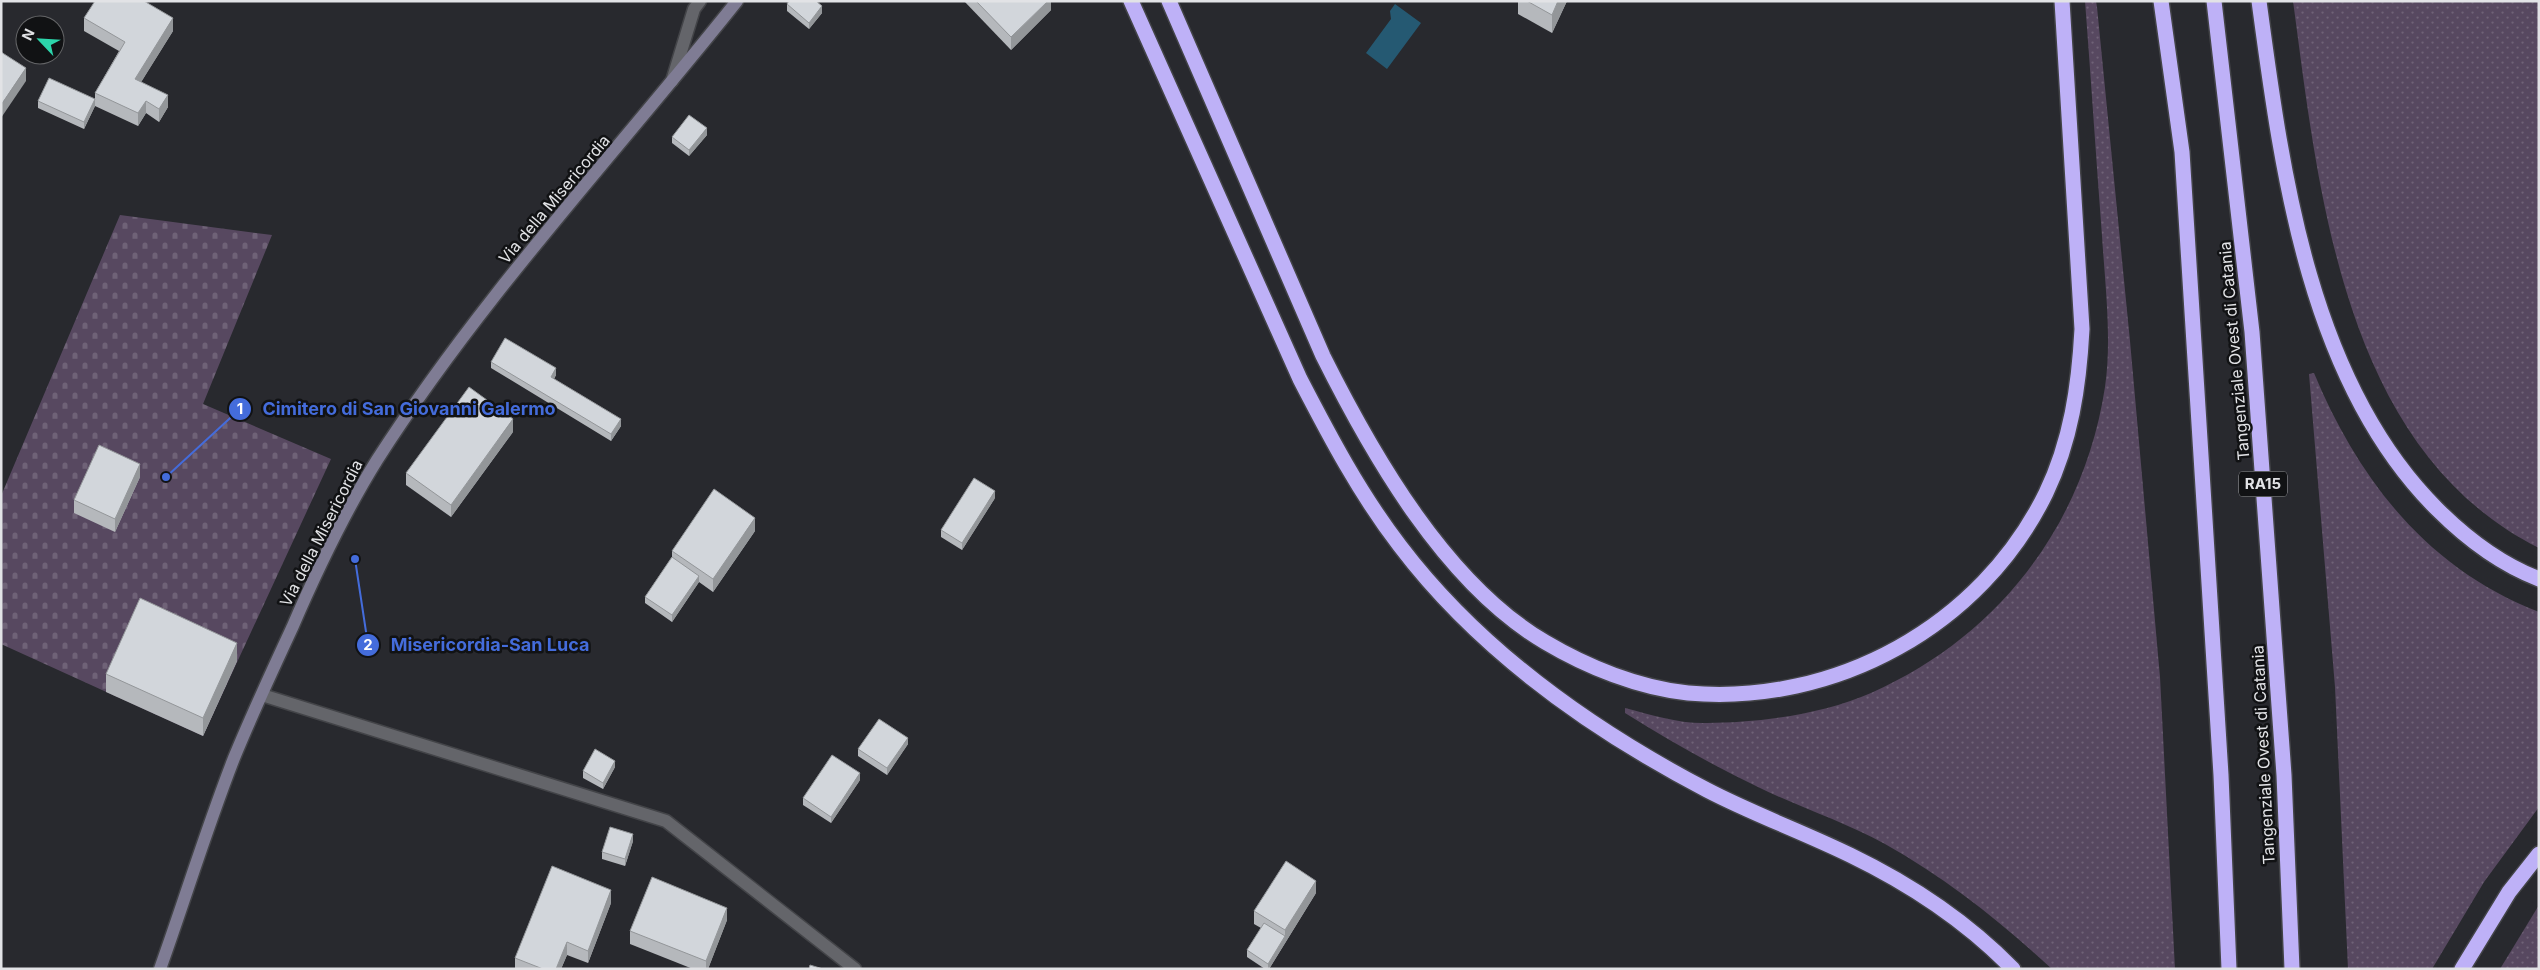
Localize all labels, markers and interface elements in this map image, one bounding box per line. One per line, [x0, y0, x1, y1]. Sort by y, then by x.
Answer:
north arrow [15, 15, 65, 65]
text: N [18, 26, 38, 43]
street label: Via della Misericordia [494, 130, 614, 268]
street label: Tangenziale Ovest di Catania [2214, 241, 2254, 461]
callout: Cimitero di San Giovanni Galermo [228, 392, 566, 425]
text: Cimitero di San Giovanni Galermo [262, 398, 556, 419]
text: 1 [237, 399, 243, 418]
street label: Via della Misericordia [275, 456, 367, 610]
road number: RA15 [2239, 472, 2287, 496]
callout: Misericordia-San Luca [356, 628, 600, 661]
text: Misericordia-San Luca [391, 634, 589, 655]
text: 2 [363, 635, 373, 654]
street label: Tangenziale Ovest di Catania [2247, 645, 2279, 865]

